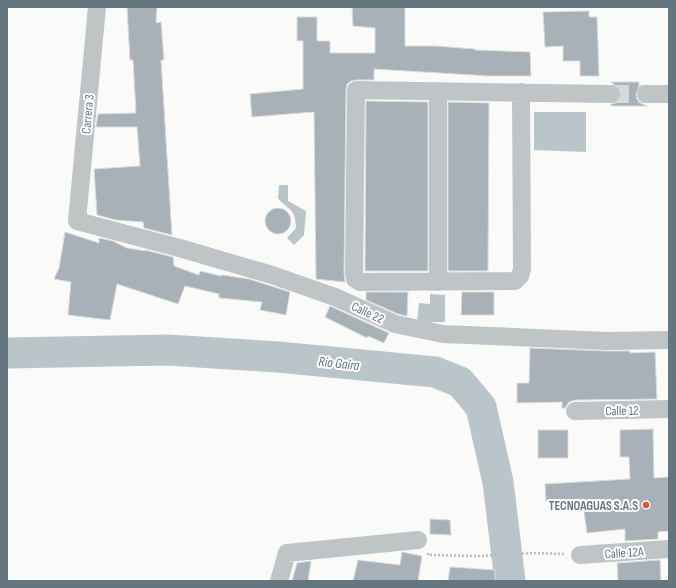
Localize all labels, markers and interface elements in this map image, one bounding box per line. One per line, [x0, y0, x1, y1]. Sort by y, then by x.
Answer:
street label: Carrera 3 [78, 94, 98, 135]
street label: Calle 22 [349, 298, 386, 327]
water label: Río Gaira [318, 353, 361, 374]
street label: Calle 12 [605, 403, 639, 419]
place label: TECNOAGUAS S.A.S [549, 498, 638, 514]
marker: TECNOAGUAS S.A.S [641, 500, 651, 510]
street label: Calle 12A [604, 544, 644, 562]

